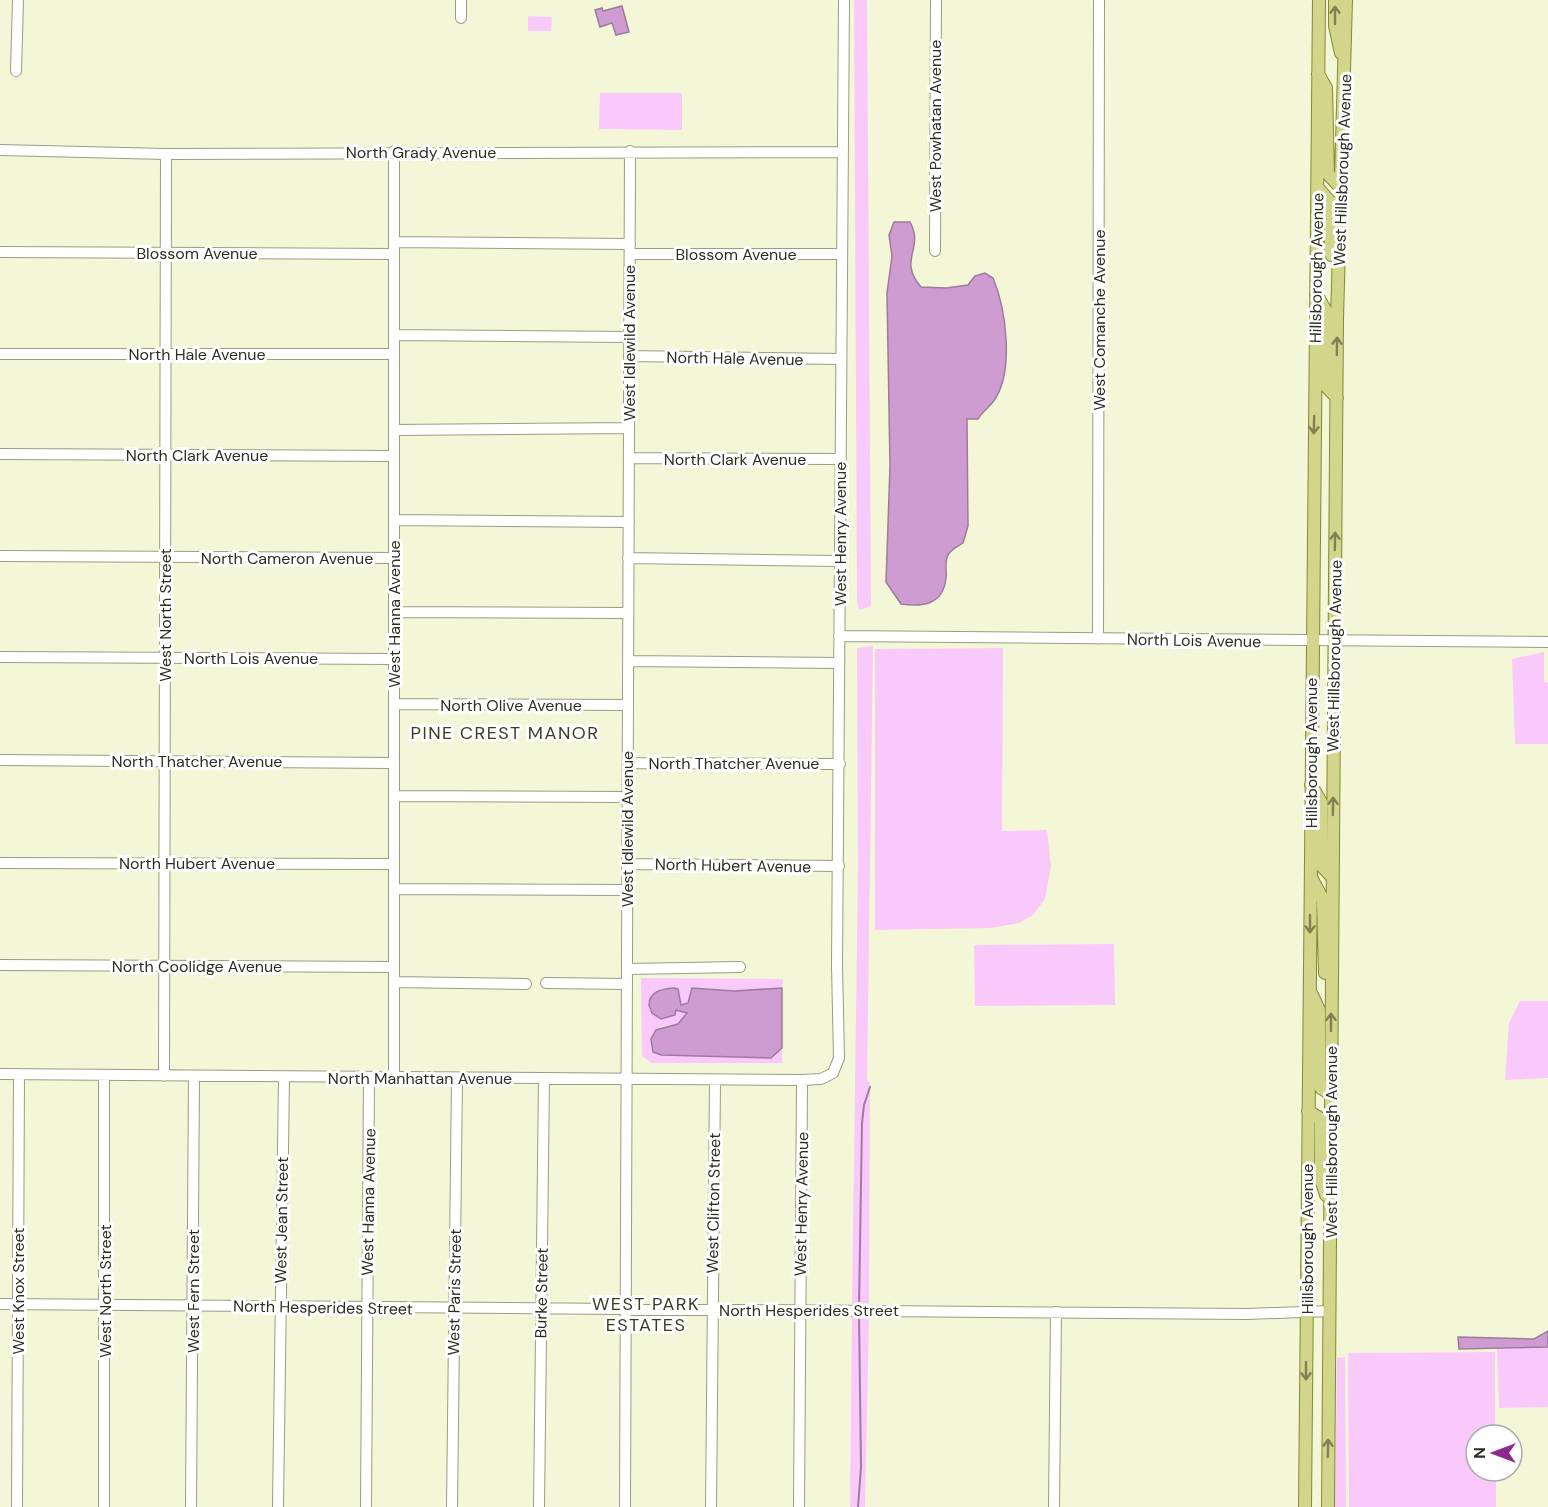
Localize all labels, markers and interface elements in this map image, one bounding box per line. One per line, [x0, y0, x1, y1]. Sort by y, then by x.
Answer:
one-way arrow [1329, 6, 1341, 26]
street label: West Powhatan Avenue [925, 40, 946, 212]
street label: West Hillsborough Avenue [1329, 74, 1356, 267]
street label: North Grady Avenue [346, 142, 496, 163]
street label: Hillsborough Avenue [1305, 193, 1328, 343]
street label: West Comanche Avenue [1089, 229, 1110, 411]
street label: Blossom Avenue [136, 243, 258, 264]
street label: Blossom Avenue [675, 244, 797, 265]
street label: West Idlewild Avenue [619, 265, 640, 421]
one-way arrow [1331, 336, 1343, 356]
street label: North Hale Avenue [128, 344, 266, 365]
street label: North Hale Avenue [666, 347, 804, 370]
one-way arrow [1308, 414, 1320, 434]
street label: North Clark Avenue [126, 445, 268, 466]
street label: North Clark Avenue [664, 449, 806, 470]
street label: West Henry Avenue [830, 462, 851, 606]
one-way arrow [1329, 531, 1341, 551]
street label: West Hanna Avenue [384, 540, 405, 688]
street label: West North Street [155, 548, 176, 682]
street label: North Cameron Avenue [201, 548, 373, 569]
street label: West Hillsborough Avenue [1322, 560, 1347, 752]
street label: North Lois Avenue [1127, 629, 1261, 652]
street label: North Lois Avenue [184, 648, 318, 669]
street label: Hillsborough Avenue [1301, 678, 1322, 828]
street label: North Olive Avenue [440, 695, 582, 716]
district label: PINE CREST MANOR [411, 721, 600, 745]
street label: North Thatcher Avenue [112, 751, 282, 772]
street label: West Idlewild Avenue [617, 751, 638, 907]
street label: North Thatcher Avenue [649, 753, 819, 774]
one-way arrow [1327, 797, 1338, 817]
street label: North Hubert Avenue [119, 853, 275, 874]
street label: North Hubert Avenue [655, 854, 811, 877]
one-way arrow [1304, 914, 1316, 934]
street label: North Coolidge Avenue [112, 956, 282, 977]
one-way arrow [1325, 1013, 1337, 1033]
street label: West Hillsborough Avenue [1321, 1046, 1342, 1238]
street label: North Manhattan Avenue [328, 1068, 512, 1089]
street label: West Hanna Avenue [357, 1128, 380, 1276]
street label: West Henry Avenue [790, 1132, 813, 1276]
street label: West Clifton Street [702, 1133, 725, 1273]
street label: West Jean Street [270, 1157, 293, 1283]
street label: Hillsborough Avenue [1297, 1164, 1318, 1314]
street label: West North Street [95, 1224, 116, 1358]
street label: West Knox Street [8, 1227, 29, 1355]
street label: West Paris Street [443, 1228, 466, 1356]
street label: West Fern Street [183, 1229, 204, 1353]
street label: Burke Street [530, 1247, 553, 1339]
district label: WEST PARK ESTATES [592, 1292, 700, 1337]
street label: North Hesperides Street [233, 1295, 413, 1320]
street label: North Hesperides Street [719, 1300, 899, 1321]
one-way arrow [1300, 1360, 1312, 1380]
north arrow [1464, 1423, 1524, 1483]
one-way arrow [1322, 1438, 1334, 1458]
text: N [1469, 1447, 1490, 1459]

